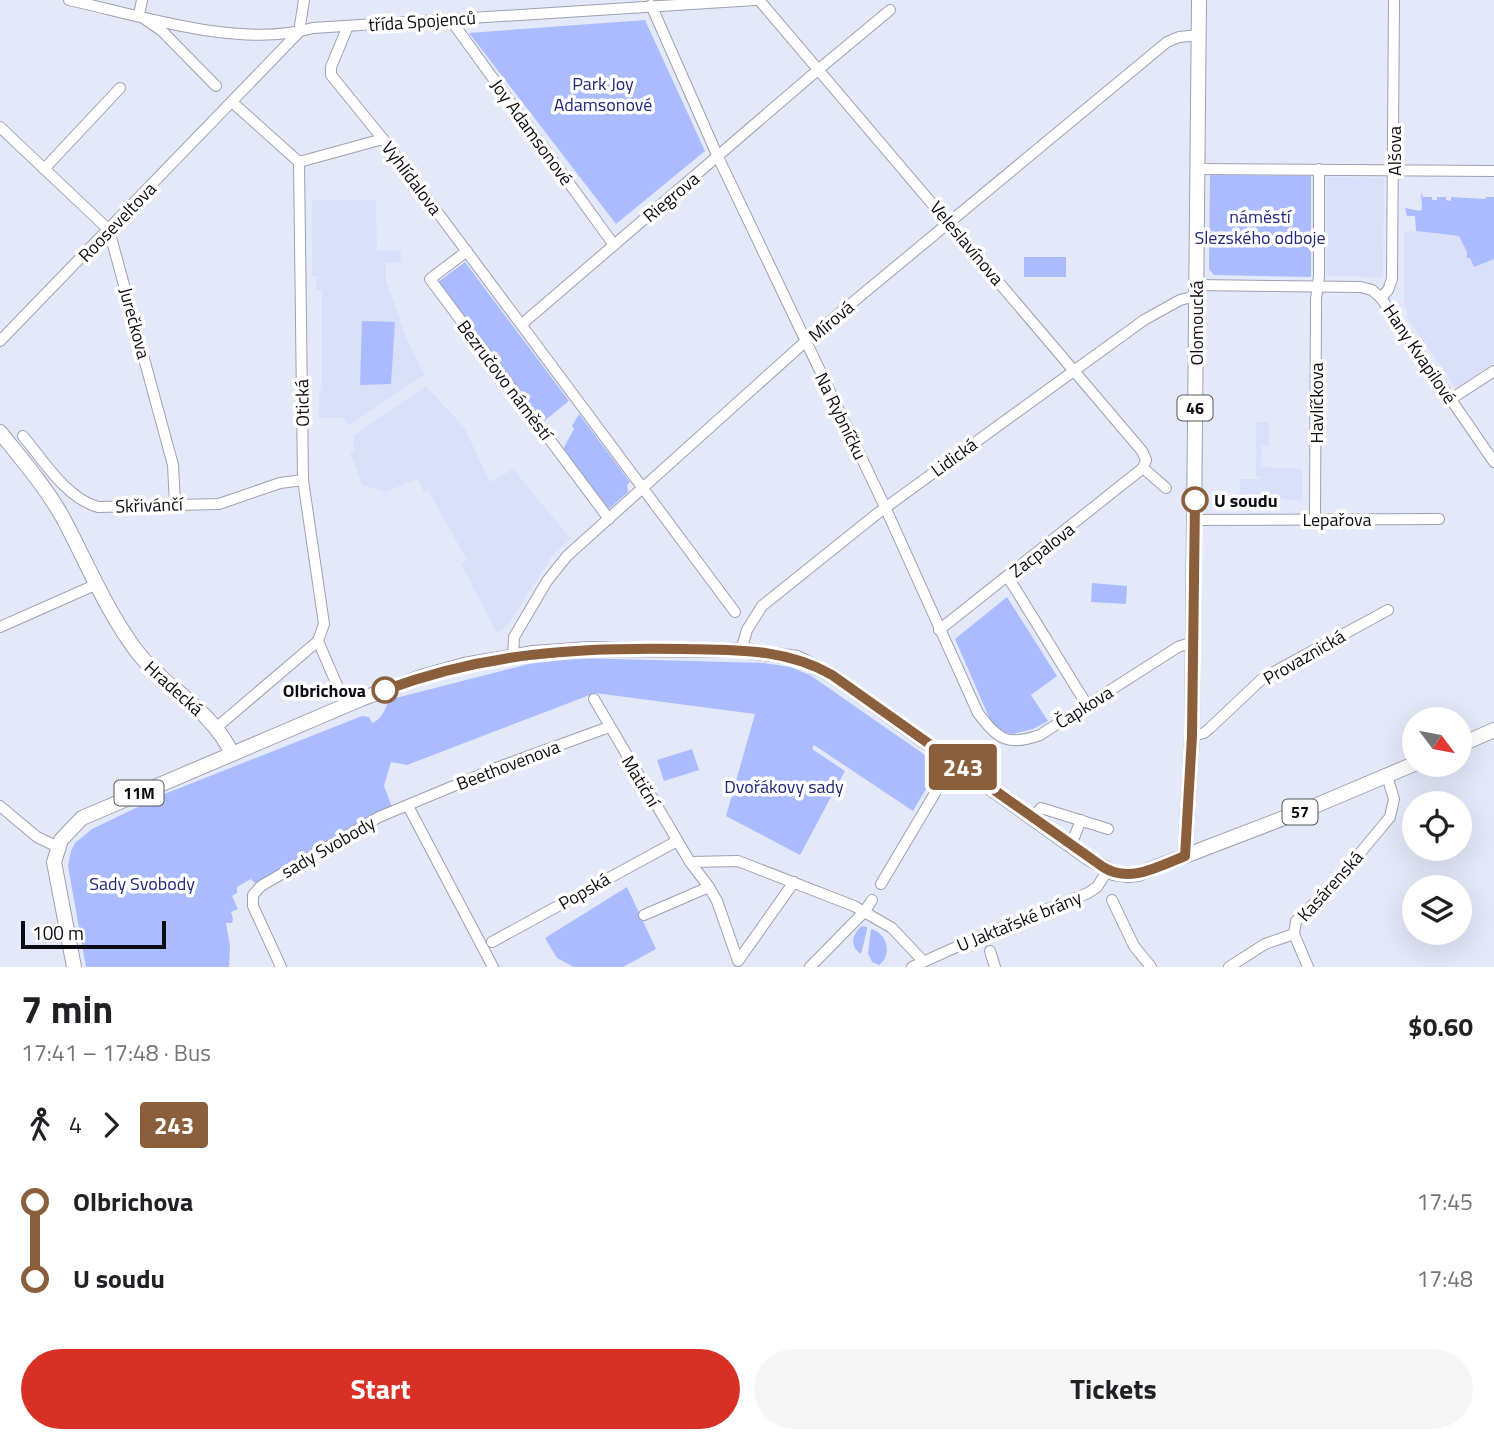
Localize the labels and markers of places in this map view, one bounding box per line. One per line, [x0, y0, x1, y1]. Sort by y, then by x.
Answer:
marker: U soudu [1182, 487, 1208, 513]
place label: U soudu [1214, 487, 1278, 514]
place label: Olbrichova [283, 677, 366, 704]
marker: Olbrichova [372, 677, 398, 703]

